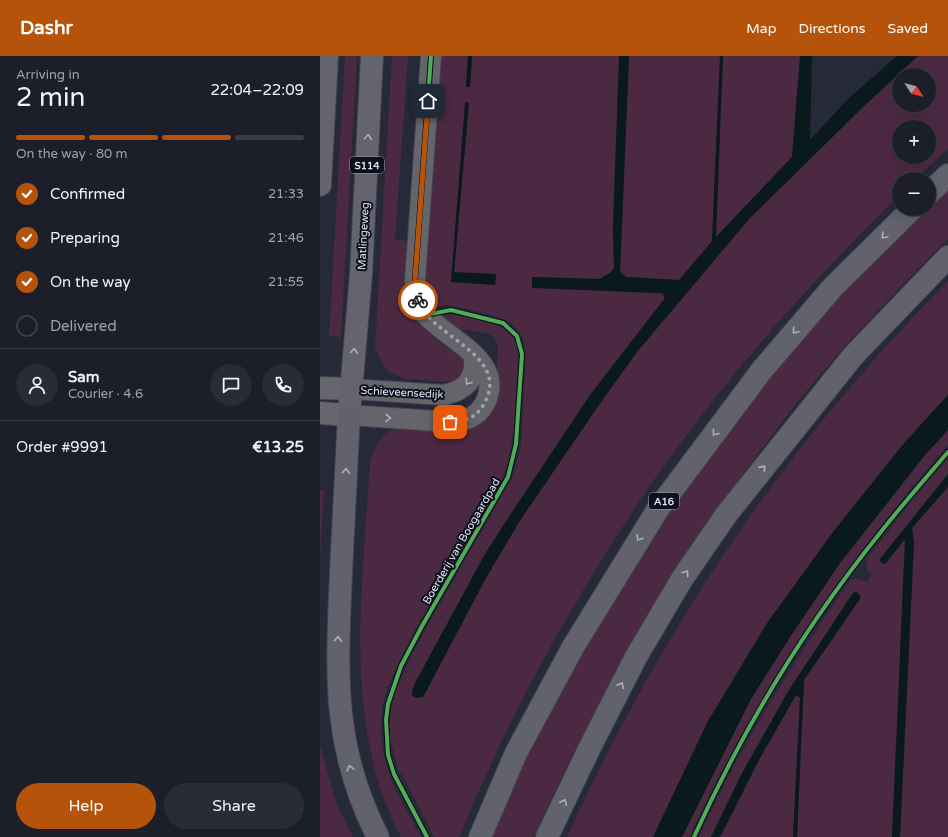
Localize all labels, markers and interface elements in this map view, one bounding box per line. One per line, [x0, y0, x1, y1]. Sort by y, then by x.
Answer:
text: Dashr [20, 17, 73, 39]
text: Map [746, 20, 777, 37]
text: Directions [799, 20, 866, 37]
text: Saved [888, 20, 928, 37]
text: Arriving in [16, 67, 80, 83]
north arrow [892, 68, 936, 112]
map controls [892, 68, 936, 216]
text: 22:04–22:09 [210, 81, 304, 99]
text: 2 min [16, 82, 85, 113]
pin [411, 84, 445, 118]
icon: home [417, 90, 439, 112]
button: + [892, 120, 936, 164]
one-way arrow [364, 134, 372, 140]
text: On the way · 80 m [16, 146, 128, 162]
road number: S114 [350, 157, 384, 173]
button: − [892, 172, 936, 216]
icon: check [16, 183, 38, 205]
text: Confirmed [50, 185, 125, 203]
text: 21:33 [268, 186, 304, 202]
street label: Matlingeweg [355, 202, 372, 270]
icon: check [16, 227, 38, 249]
text: Preparing [50, 229, 120, 247]
text: 21:46 [268, 230, 304, 246]
one-way arrow [881, 231, 889, 239]
icon: check [16, 271, 38, 293]
text: On the way [50, 273, 130, 291]
text: 21:55 [268, 274, 304, 290]
courier [398, 280, 438, 320]
icon: bike [407, 289, 429, 311]
text: Delivered [50, 317, 117, 335]
one-way arrow [793, 326, 800, 334]
one-way arrow [350, 348, 359, 354]
button: person [16, 364, 58, 406]
button: chat [210, 364, 252, 406]
button: phone [262, 364, 304, 406]
text: Sam [68, 368, 99, 386]
one-way arrow [465, 378, 472, 385]
street label: Schieveensedijk [360, 384, 444, 401]
text: Courier · 4.6 [68, 386, 143, 402]
pin [433, 405, 467, 439]
icon: bag [439, 411, 461, 433]
one-way arrow [385, 413, 391, 422]
one-way arrow [712, 428, 719, 435]
text: Order #9991 [16, 438, 108, 456]
text: €13.25 [252, 438, 304, 456]
one-way arrow [759, 465, 766, 472]
one-way arrow [342, 468, 350, 474]
street label: Boerderij van Boogaardpad [420, 476, 503, 606]
road number: A16 [649, 493, 679, 509]
one-way arrow [637, 534, 644, 541]
one-way arrow [681, 570, 688, 577]
one-way arrow [334, 636, 342, 642]
one-way arrow [616, 682, 624, 689]
one-way arrow [347, 765, 355, 771]
button: Help [16, 783, 156, 829]
button: Share [164, 783, 304, 829]
one-way arrow [559, 798, 567, 806]

